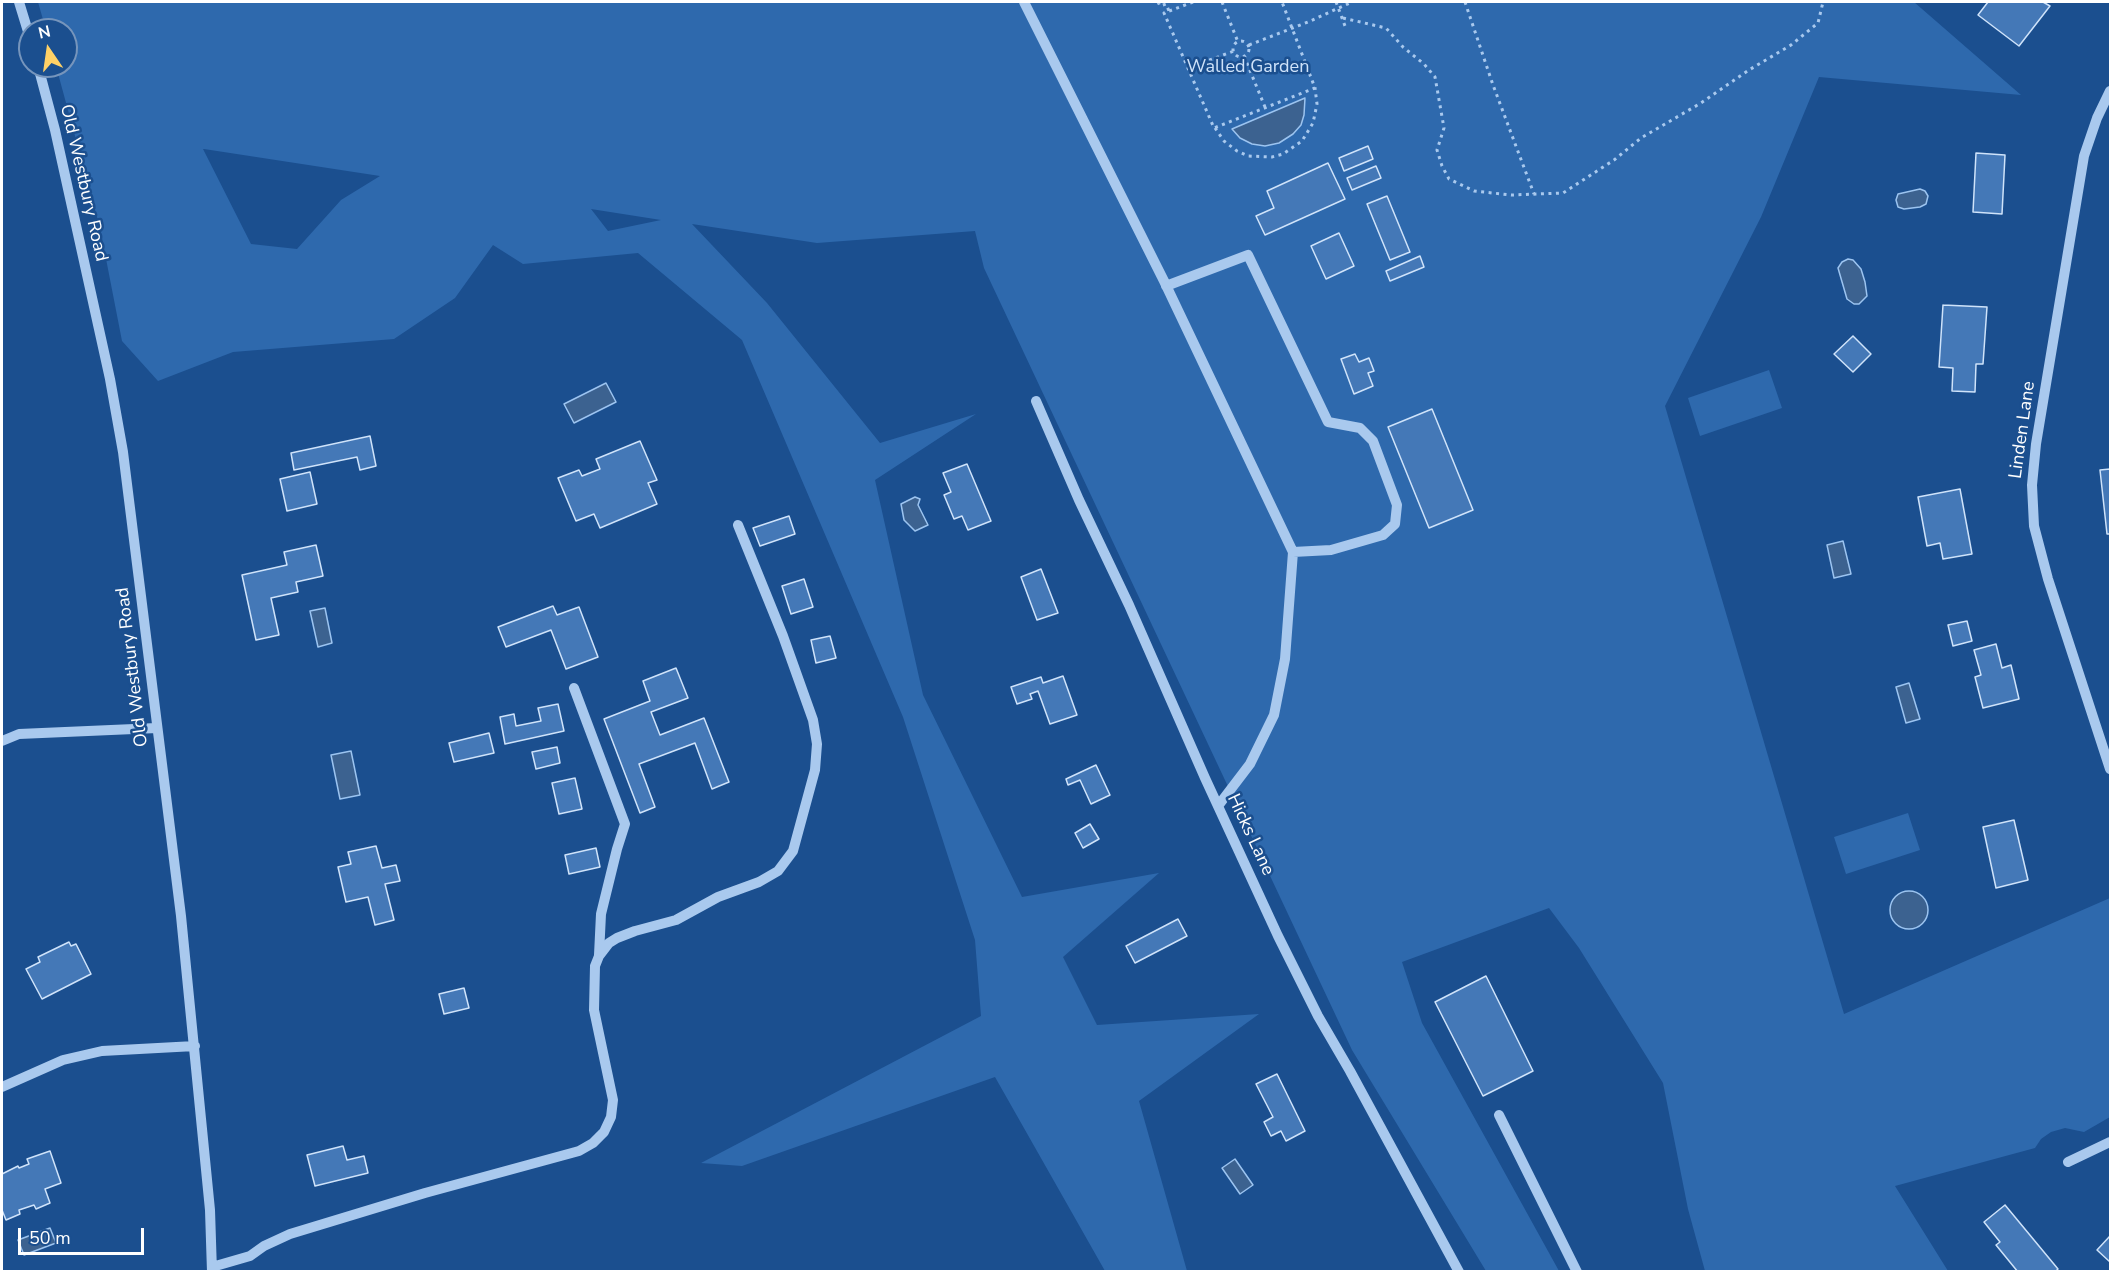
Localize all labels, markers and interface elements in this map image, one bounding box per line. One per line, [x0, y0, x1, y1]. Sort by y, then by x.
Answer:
north arrow [18, 18, 78, 78]
text: N [36, 20, 53, 44]
park label: Walled Garden [1187, 57, 1309, 79]
street label: Old Westbury Road [54, 102, 112, 264]
street label: Linden Lane [2005, 380, 2041, 480]
street label: Old Westbury Road [112, 586, 154, 748]
street label: Hicks Lane [1222, 791, 1278, 879]
scale bar [21, 1216, 147, 1254]
text: 50 m [29, 1226, 71, 1250]

